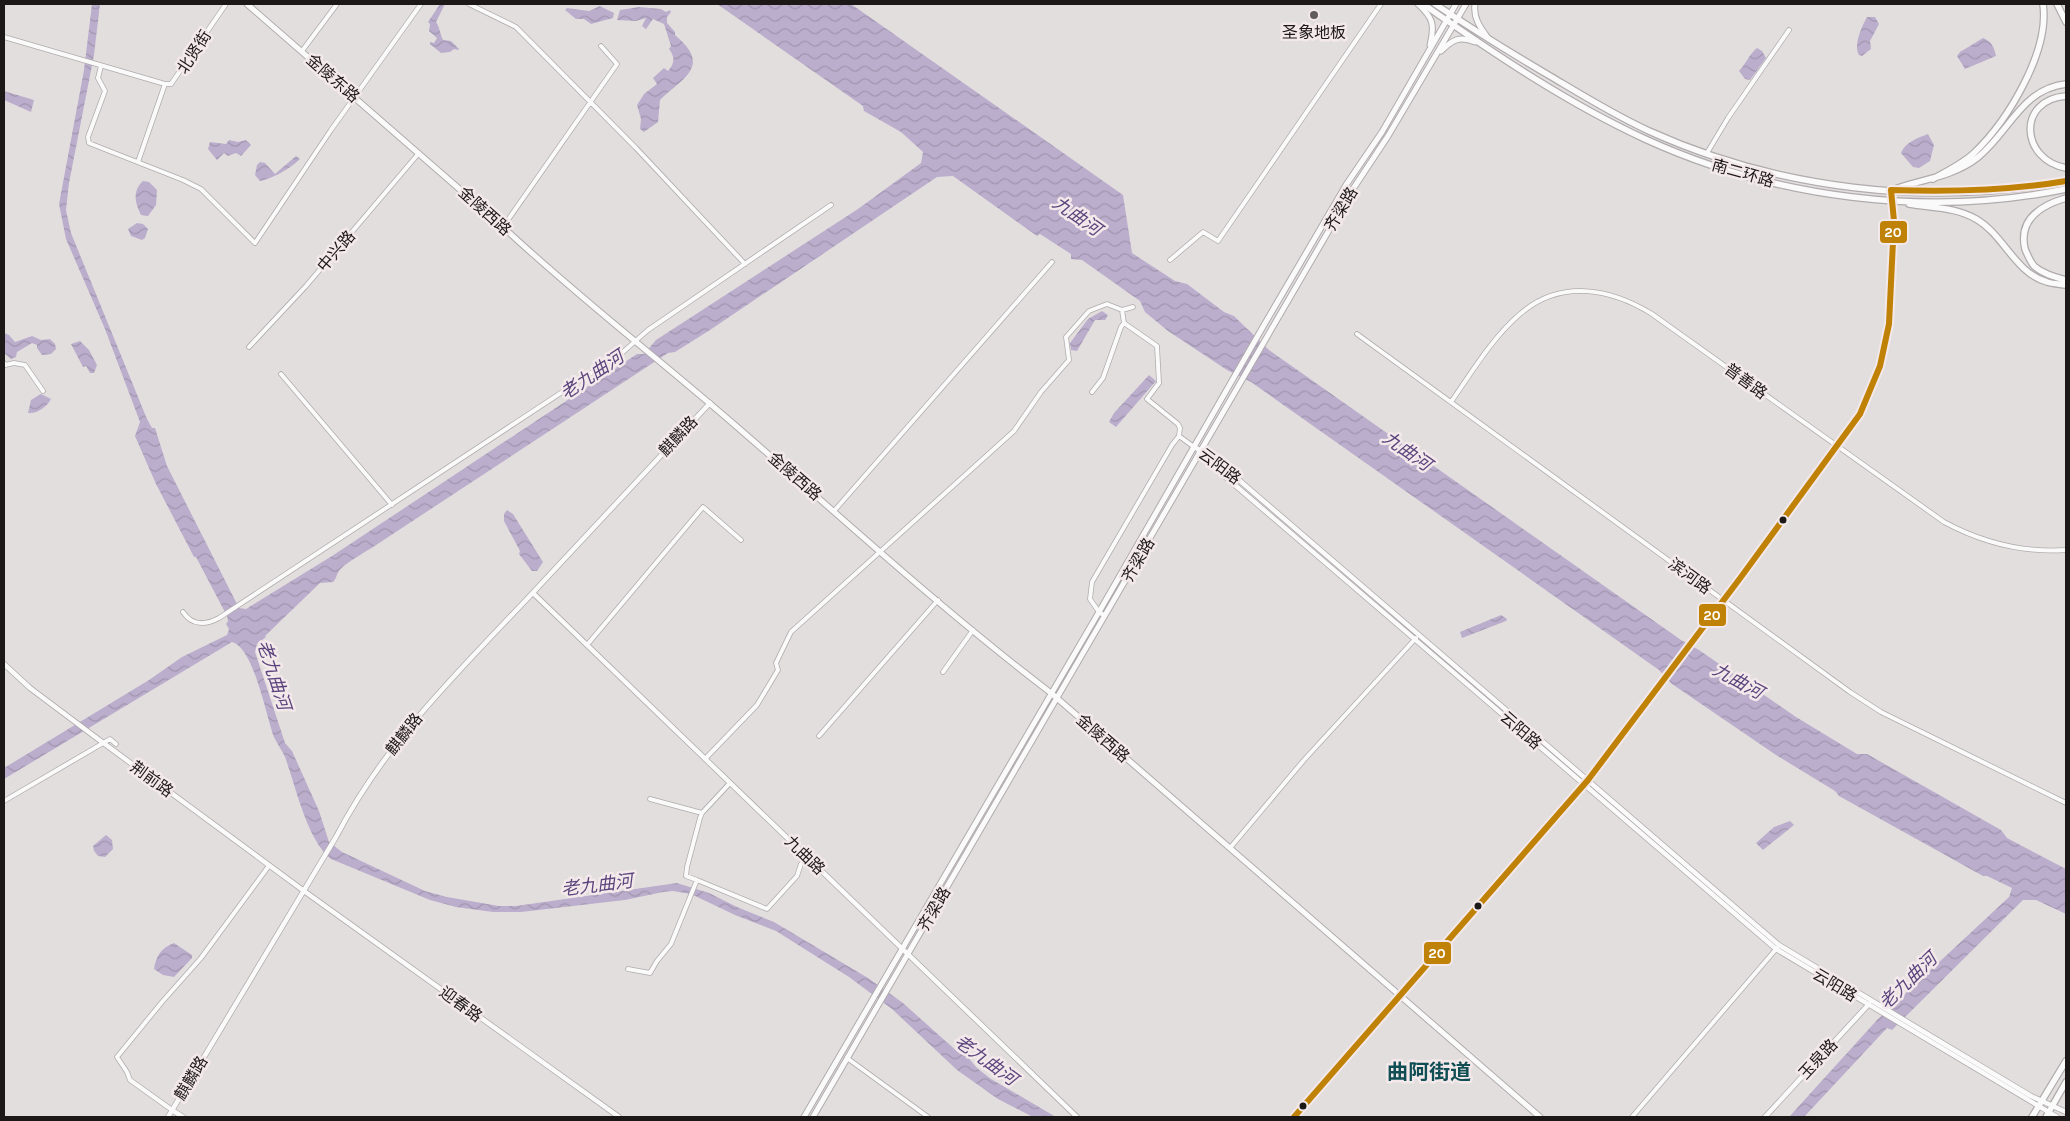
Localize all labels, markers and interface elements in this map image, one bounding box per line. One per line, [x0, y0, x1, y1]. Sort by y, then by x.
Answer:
marker: 圣象地板 [1308, 9, 1320, 21]
place label: 圣象地板 [1282, 23, 1346, 42]
street label: 北贤街 [173, 27, 215, 77]
street label: 金陵东路 [303, 50, 363, 106]
street label: 南二环路 [1710, 155, 1776, 191]
street label: 金陵西路 [455, 183, 515, 239]
street label: 齐梁路 [1320, 184, 1362, 234]
water label: 九曲河 [1049, 192, 1108, 242]
line badge: 20 [1879, 220, 1908, 244]
text: 20 [1884, 224, 1902, 241]
street label: 中兴路 [313, 227, 359, 275]
water label: 老九曲河 [556, 344, 630, 404]
street label: 普善路 [1721, 359, 1771, 403]
street label: 麒麟路 [655, 412, 701, 460]
water label: 九曲河 [1379, 427, 1438, 477]
street label: 云阳路 [1195, 444, 1245, 488]
street label: 金陵西路 [765, 448, 825, 504]
unlabelled marker [1778, 515, 1788, 525]
street label: 齐梁路 [1118, 534, 1158, 586]
street label: 滨河路 [1665, 554, 1715, 598]
line badge: 20 [1698, 603, 1727, 627]
text: 20 [1703, 607, 1721, 624]
water label: 老九曲河 [252, 637, 297, 715]
water label: 九曲河 [1709, 658, 1770, 705]
street label: 云阳路 [1497, 707, 1545, 753]
street label: 麒麟路 [382, 709, 426, 759]
street label: 金陵西路 [1073, 710, 1133, 766]
street label: 荆前路 [127, 757, 177, 801]
street label: 九曲路 [781, 831, 829, 879]
water label: 老九曲河 [560, 869, 637, 900]
street label: 齐梁路 [914, 883, 954, 935]
unlabelled marker [1473, 901, 1483, 911]
line badge: 20 [1423, 941, 1452, 965]
text: 20 [1428, 945, 1446, 962]
water label: 老九曲河 [1874, 946, 1944, 1014]
street label: 云阳路 [1810, 964, 1860, 1006]
street label: 迎春路 [436, 982, 486, 1026]
water label: 老九曲河 [950, 1030, 1024, 1092]
street label: 玉泉路 [1795, 1035, 1841, 1083]
street label: 麒麟路 [170, 1053, 212, 1103]
district label: 曲阿街道 [1387, 1060, 1471, 1084]
unlabelled marker [1298, 1101, 1308, 1111]

